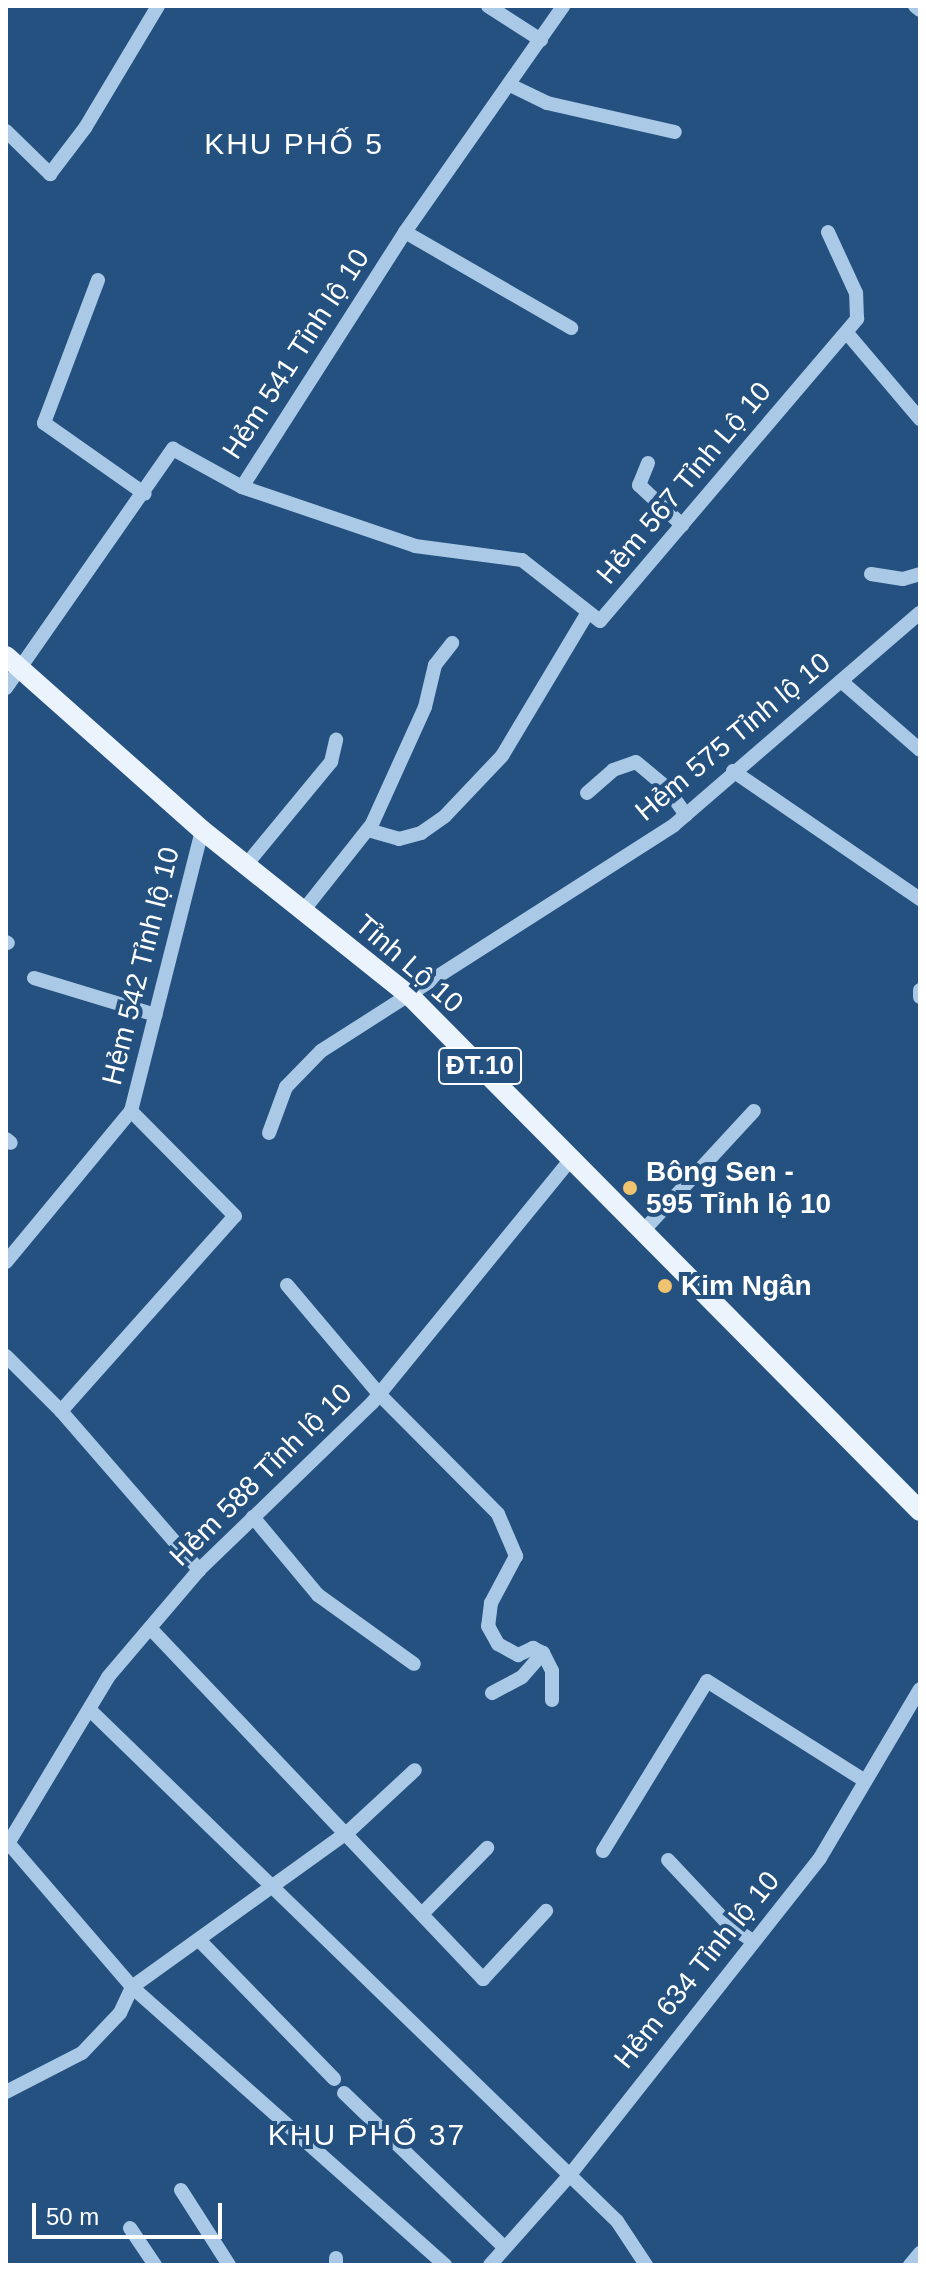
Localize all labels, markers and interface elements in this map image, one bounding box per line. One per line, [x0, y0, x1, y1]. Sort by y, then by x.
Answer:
district label: KHU PHỐ 5 [204, 126, 384, 162]
street label: Hẻm 541 Tỉnh lộ 10 [215, 242, 377, 466]
street label: Hẻm 567 Tỉnh Lộ 10 [590, 375, 778, 591]
street label: Hẻm 575 Tỉnh lộ 10 [629, 646, 837, 828]
street label: Hẻm 542 Tỉnh lộ 10 [95, 843, 187, 1089]
street label: Tỉnh Lộ 10 [348, 908, 470, 1020]
road number: ĐT.10 [438, 1044, 522, 1088]
place label: Bông Sen - 595 Tỉnh lộ 10 [646, 1155, 831, 1221]
marker: Bông Sen - 595 Tỉnh lộ 10 [621, 1179, 639, 1197]
place label: Kim Ngân [681, 1269, 812, 1303]
marker: Kim Ngân [656, 1277, 674, 1295]
street label: Hẻm 588 Tỉnh lộ 10 [163, 1377, 359, 1573]
street label: Hẻm 634 Tỉnh lộ 10 [607, 1864, 787, 2076]
district label: KHU PHỐ 37 [268, 2117, 466, 2153]
scale bar [36, 2187, 226, 2237]
text: 50 m [46, 2203, 99, 2230]

